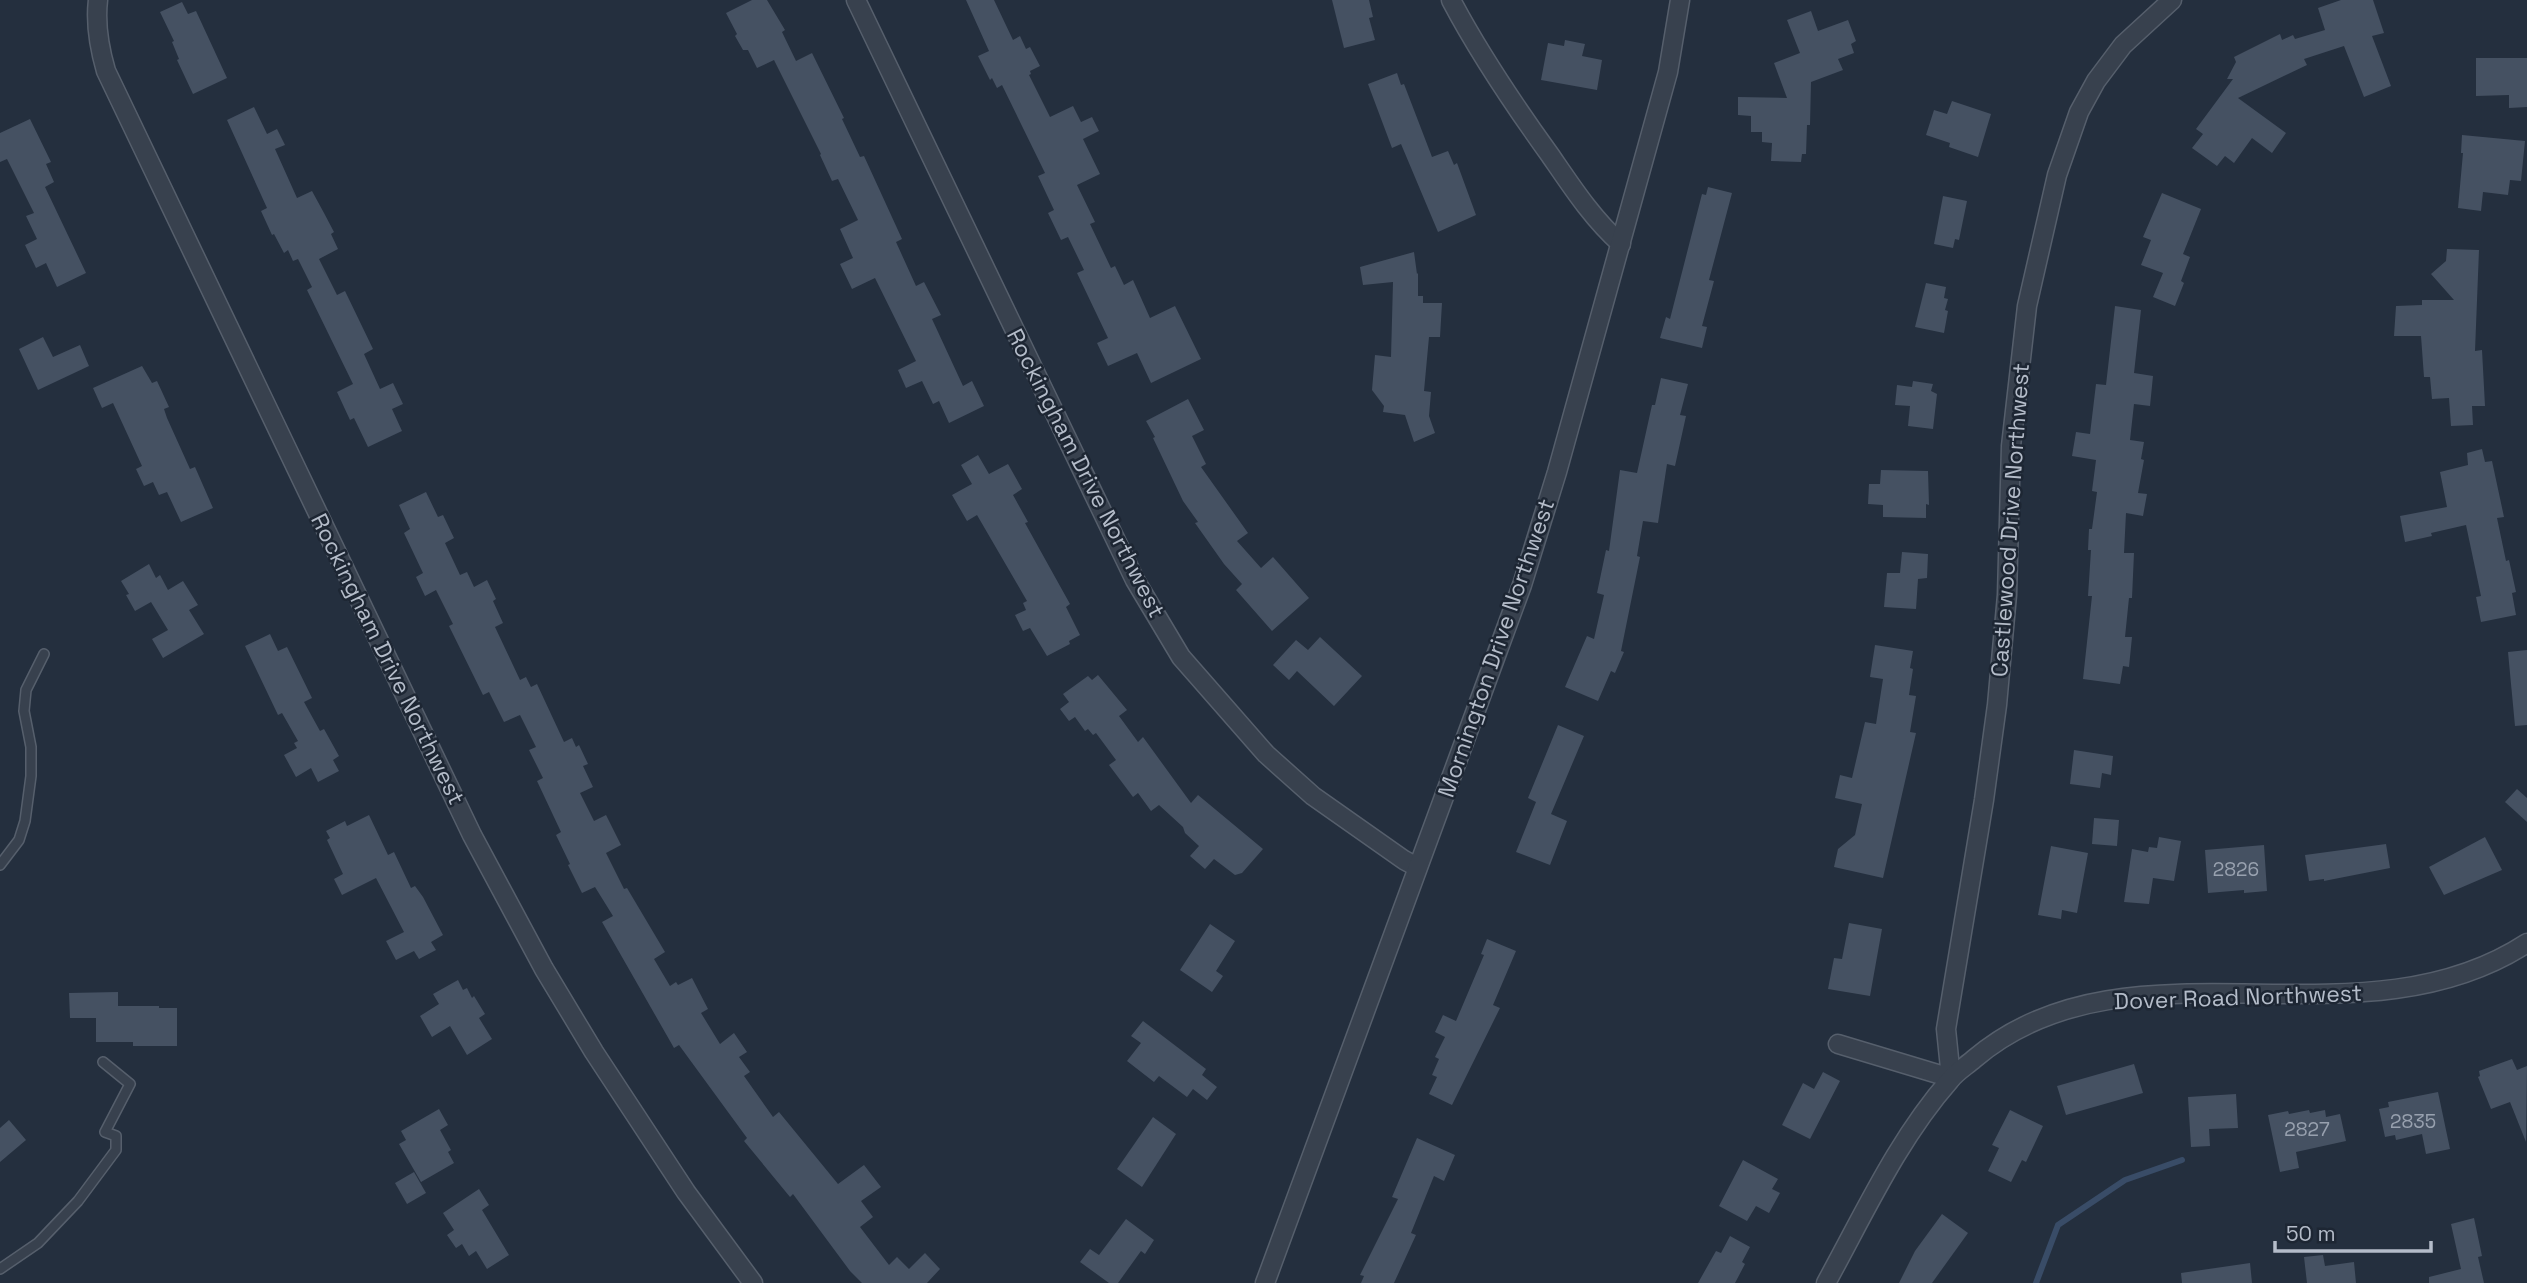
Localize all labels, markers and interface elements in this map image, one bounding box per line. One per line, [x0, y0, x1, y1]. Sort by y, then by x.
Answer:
street label: Rockingham Drive Northwest [1000, 323, 1172, 623]
street label: Castlewood Drive Northwest [1984, 362, 2036, 678]
street label: Mornington Drive Northwest [1431, 495, 1561, 801]
street label: Rockingham Drive Northwest [304, 508, 472, 810]
house number: 2826 [2213, 857, 2259, 882]
street label: Dover Road Northwest [2113, 978, 2363, 1016]
house number: 2835 [2390, 1109, 2436, 1134]
house number: 2827 [2284, 1117, 2330, 1142]
scale bar [2275, 1210, 2431, 1254]
text: 50 m [2286, 1220, 2336, 1247]

